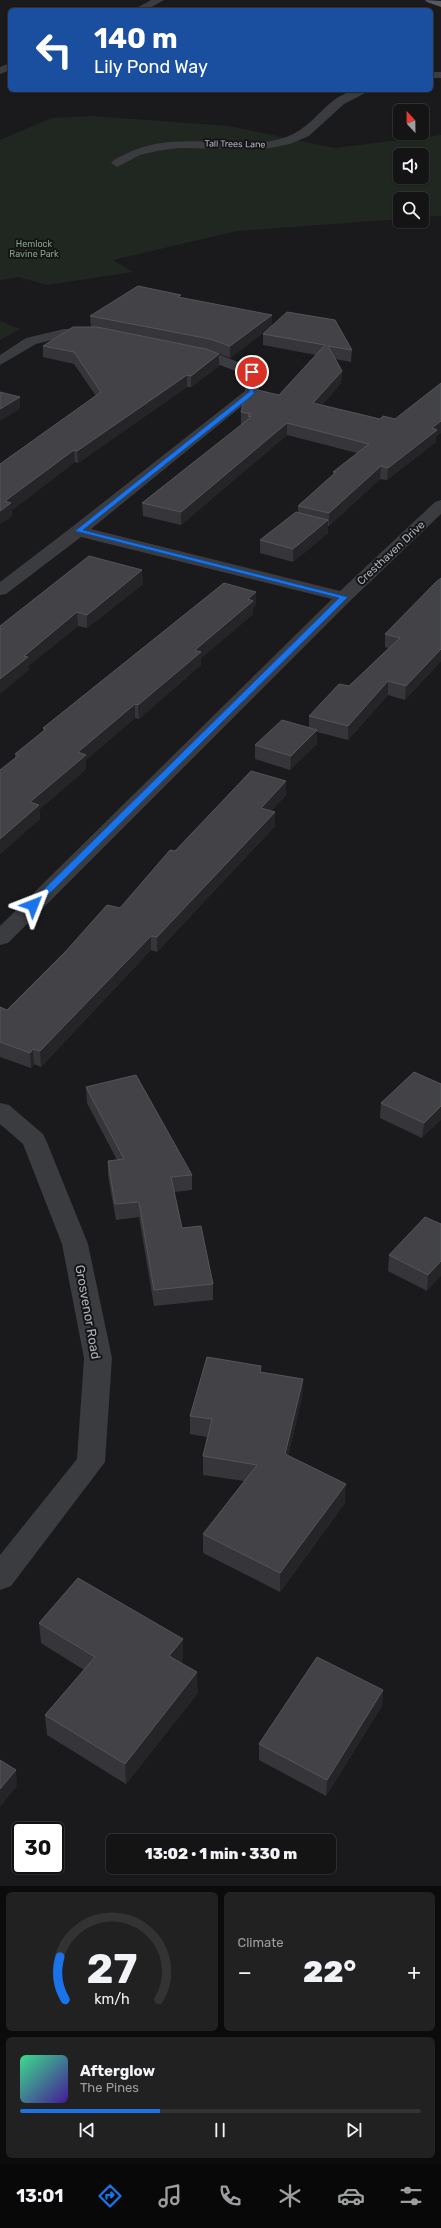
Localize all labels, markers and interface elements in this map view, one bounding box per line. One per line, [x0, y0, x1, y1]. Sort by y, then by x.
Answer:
text: 140 m [94, 22, 178, 55]
icon: left [28, 24, 80, 76]
text: Lily Pond Way [94, 56, 208, 78]
north arrow [393, 104, 429, 140]
map controls [393, 104, 429, 228]
street label: Tall Trees Lane [204, 138, 266, 150]
button: sound [393, 148, 429, 184]
button: search [393, 192, 429, 228]
park label: Hemlock Ravine Park [9, 239, 59, 259]
pin [235, 355, 269, 389]
icon: arrive [241, 361, 263, 383]
street label: Cresthaven Drive [354, 518, 428, 588]
position arrow [12, 884, 54, 926]
street label: Grosvenor Road [72, 1264, 104, 1360]
speed limit sign: 30 [12, 1822, 64, 1874]
text: 13:02 · 1 min · 330 m [145, 1845, 297, 1863]
text: Climate [238, 1935, 284, 1950]
text: 27 [86, 1943, 137, 1992]
text: 22° [303, 1954, 356, 1990]
text: − [238, 1959, 252, 1986]
text: + [407, 1959, 421, 1986]
text: km/h [94, 1990, 130, 2007]
text: Afterglow [80, 2062, 155, 2080]
text: The Pines [80, 2080, 139, 2095]
icon: previous [76, 2119, 98, 2141]
icon: pause [209, 2119, 231, 2141]
icon: next [343, 2119, 365, 2141]
icon: directions [96, 2182, 124, 2210]
icon: music [156, 2182, 184, 2210]
icon: phone [216, 2182, 244, 2210]
icon: climate [276, 2182, 304, 2210]
icon: car [337, 2182, 365, 2210]
icon: filters [397, 2182, 425, 2210]
text: 13:01 [16, 2185, 63, 2207]

